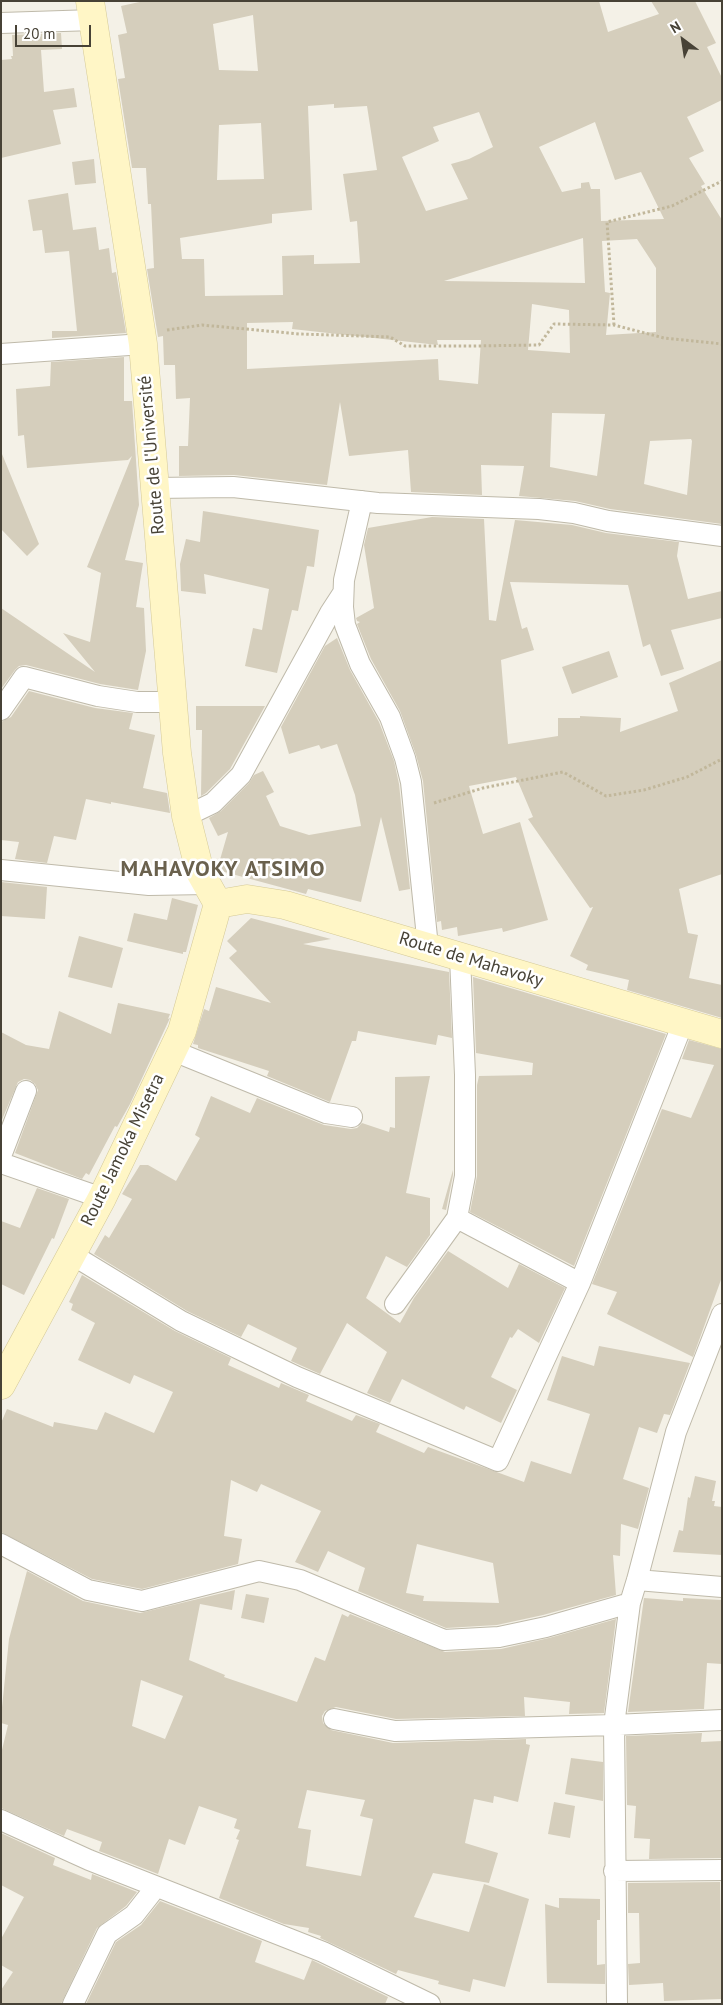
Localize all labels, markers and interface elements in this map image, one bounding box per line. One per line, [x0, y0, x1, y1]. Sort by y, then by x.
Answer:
scale bar [18, 15, 94, 47]
north arrow [658, 15, 708, 65]
text: N [667, 17, 684, 37]
text: 20 m [23, 24, 56, 43]
street label: Route de l'Université [134, 375, 170, 535]
district label: MAHAVOKY ATSIMO [119, 857, 327, 883]
street label: Route de Mahavoky [396, 928, 546, 992]
street label: Route Jamoka Misetra [77, 1070, 169, 1230]

